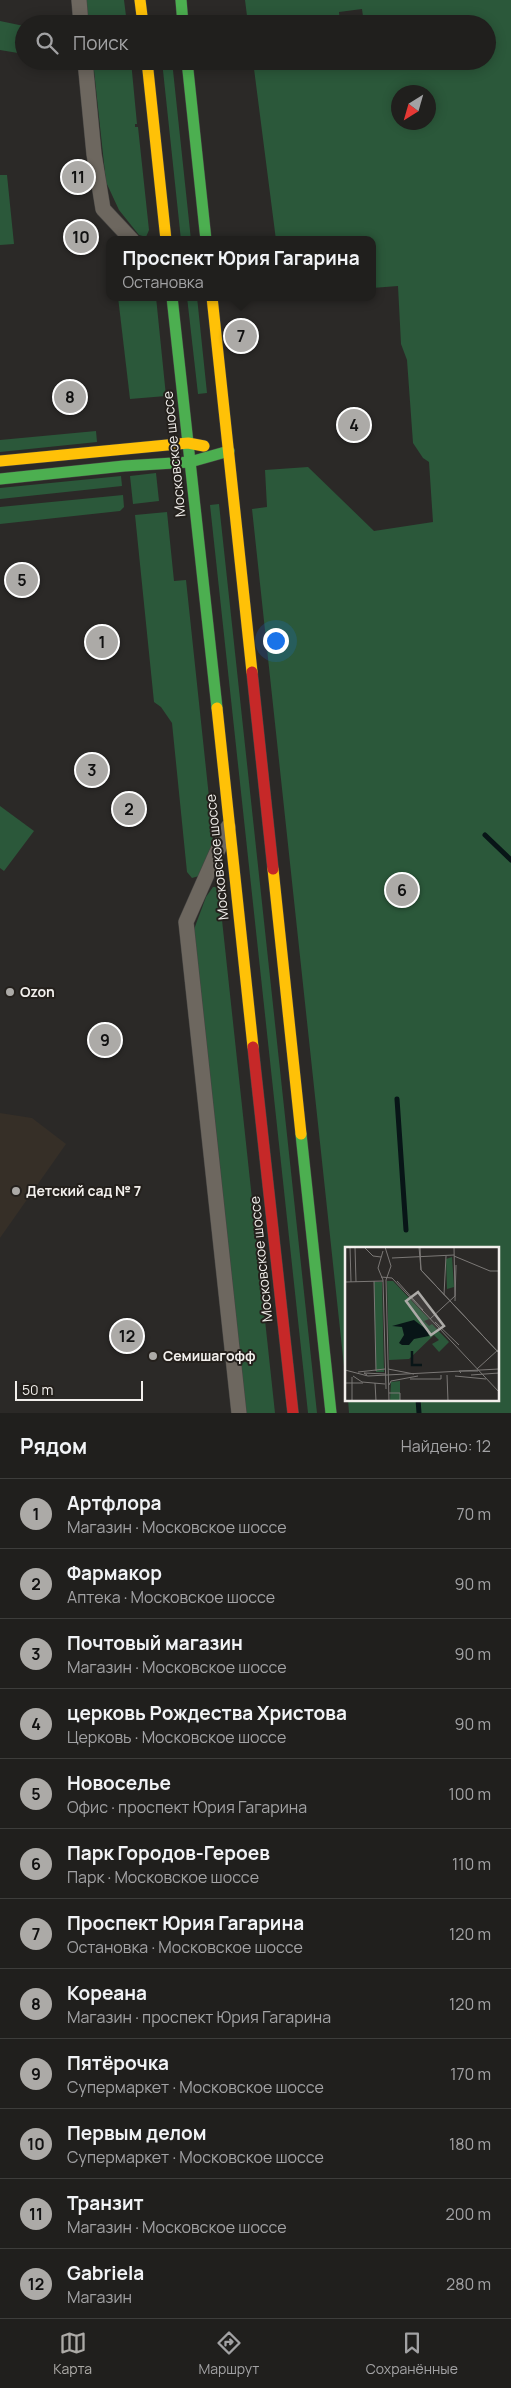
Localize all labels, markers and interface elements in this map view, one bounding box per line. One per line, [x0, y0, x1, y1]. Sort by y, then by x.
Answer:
search box [15, 15, 496, 70]
icon: search [33, 29, 61, 57]
text: Поиск [73, 30, 128, 56]
north arrow [391, 85, 436, 130]
pin: 11 [62, 158, 94, 196]
pin: 10 [65, 218, 97, 256]
popup [106, 236, 376, 301]
text: Проспект Юрия Гагарина [122, 245, 360, 271]
text: Остановка [122, 271, 204, 293]
pin: 7 [225, 317, 257, 355]
pin: 8 [54, 378, 86, 416]
street label: Московское шоссе [157, 390, 190, 518]
pin: 4 [338, 406, 370, 444]
pin: 5 [6, 561, 38, 599]
pin: 1 [86, 623, 118, 661]
your location [263, 628, 289, 654]
pin: 3 [76, 751, 108, 789]
pin: 2 [113, 790, 145, 828]
street label: Московское шоссе [200, 793, 233, 921]
pin: 6 [386, 871, 418, 909]
place label: Ozon [20, 982, 55, 1001]
marker: Ozon [4, 986, 16, 998]
pin: 9 [89, 1021, 121, 1059]
place label: Детский сад № 7 [26, 1181, 141, 1200]
marker: Детский сад № 7 [10, 1185, 22, 1197]
street label: Московское шоссе [244, 1195, 277, 1323]
inset map [345, 1247, 498, 1400]
pin: 12 [111, 1317, 143, 1355]
place label: Семишагофф [163, 1346, 256, 1365]
marker: Семишагофф [147, 1350, 159, 1362]
scale bar [15, 1378, 142, 1401]
text: 50 m [22, 1380, 53, 1399]
text: Рядом [20, 1432, 87, 1460]
text: Найдено: 12 [401, 1435, 491, 1457]
text: Артфлора [67, 1490, 162, 1516]
text: 1 [32, 1503, 40, 1525]
text: 70 m [456, 1503, 491, 1525]
text: Магазин · Московское шоссе [67, 1516, 287, 1538]
text: Фармакор [67, 1560, 162, 1586]
text: 2 [31, 1573, 41, 1595]
text: 90 m [455, 1573, 491, 1595]
text: Аптека · Московское шоссе [67, 1586, 275, 1608]
text: Почтовый магазин [67, 1630, 243, 1656]
text: 3 [31, 1643, 41, 1665]
text: 90 m [455, 1643, 491, 1665]
text: Магазин · Московское шоссе [67, 1656, 287, 1678]
text: церковь Рождества Христова [67, 1700, 347, 1726]
text: 4 [31, 1713, 41, 1735]
text: 90 m [455, 1713, 491, 1735]
text: Церковь · Московское шоссе [67, 1726, 286, 1748]
text: Новоселье [67, 1770, 171, 1796]
text: 5 [31, 1783, 41, 1805]
text: 100 m [448, 1783, 491, 1805]
text: Офис · проспект Юрия Гагарина [67, 1796, 307, 1818]
text: Парк Городов-Героев [67, 1840, 270, 1866]
text: 6 [31, 1853, 41, 1875]
text: 110 m [452, 1853, 491, 1875]
text: Парк · Московское шоссе [67, 1866, 259, 1888]
text: Проспект Юрия Гагарина [67, 1910, 304, 1936]
text: 7 [32, 1923, 40, 1945]
text: 120 m [449, 1923, 491, 1945]
text: Остановка · Московское шоссе [67, 1936, 303, 1958]
text: Кореана [67, 1980, 147, 2006]
text: 8 [31, 1993, 41, 2015]
text: 120 m [449, 1993, 491, 2015]
text: Магазин · проспект Юрия Гагарина [67, 2006, 331, 2028]
text: Пятёрочка [67, 2050, 169, 2076]
text: 9 [31, 2063, 41, 2085]
text: 170 m [450, 2063, 491, 2085]
text: Супермаркет · Московское шоссе [67, 2076, 324, 2098]
text: Первым делом [67, 2120, 207, 2146]
text: 10 [27, 2133, 45, 2155]
text: 180 m [449, 2133, 491, 2155]
text: Супермаркет · Московское шоссе [67, 2146, 324, 2168]
text: Транзит [67, 2190, 144, 2216]
text: 11 [29, 2203, 43, 2225]
text: 200 m [446, 2203, 491, 2225]
text: Магазин · Московское шоссе [67, 2216, 287, 2238]
text: Gabriela [67, 2260, 144, 2286]
text: 12 [28, 2273, 44, 2295]
text: 280 m [446, 2273, 491, 2295]
text: Магазин [67, 2286, 132, 2308]
tab: Карта [53, 2329, 92, 2378]
tab: Маршрут [198, 2329, 259, 2378]
tab: Сохранённые [366, 2329, 458, 2378]

